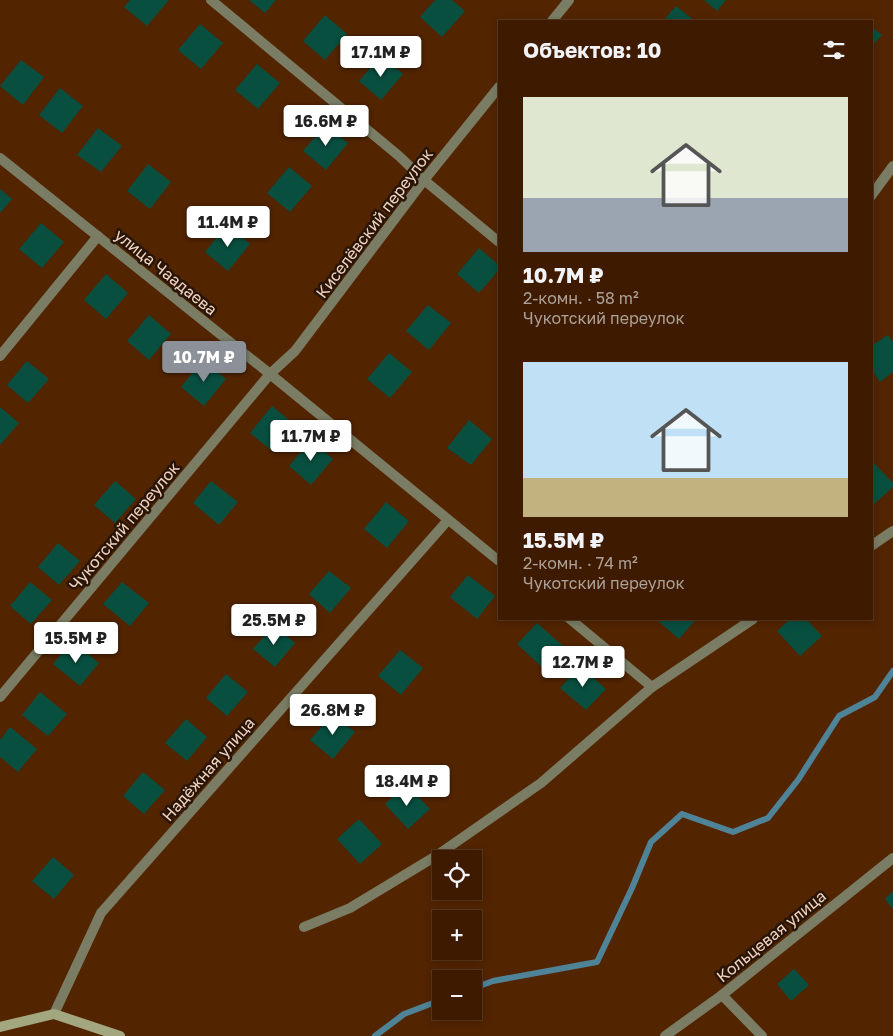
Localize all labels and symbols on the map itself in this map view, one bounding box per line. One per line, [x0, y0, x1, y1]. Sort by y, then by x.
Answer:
pin: 17.1M ₽ [335, 36, 427, 78]
pin: 16.6M ₽ [280, 104, 372, 147]
street label: Киселёвский переулок [311, 144, 437, 302]
pin: 11.4M ₽ [182, 206, 274, 248]
street label: улица Чаадаева [111, 225, 221, 319]
pin: 10.7M ₽ [158, 340, 250, 383]
pin: 11.7M ₽ [265, 420, 357, 462]
street label: Чукотский переулок [64, 458, 184, 594]
pin: 25.5M ₽ [228, 604, 320, 646]
pin: 15.5M ₽ [30, 622, 122, 664]
pin: 12.7M ₽ [537, 646, 629, 688]
pin: 26.8M ₽ [287, 694, 379, 736]
street label: Надёжная улица [157, 713, 259, 825]
pin: 18.4M ₽ [361, 764, 453, 807]
street label: Кольцевая улица [712, 886, 830, 986]

